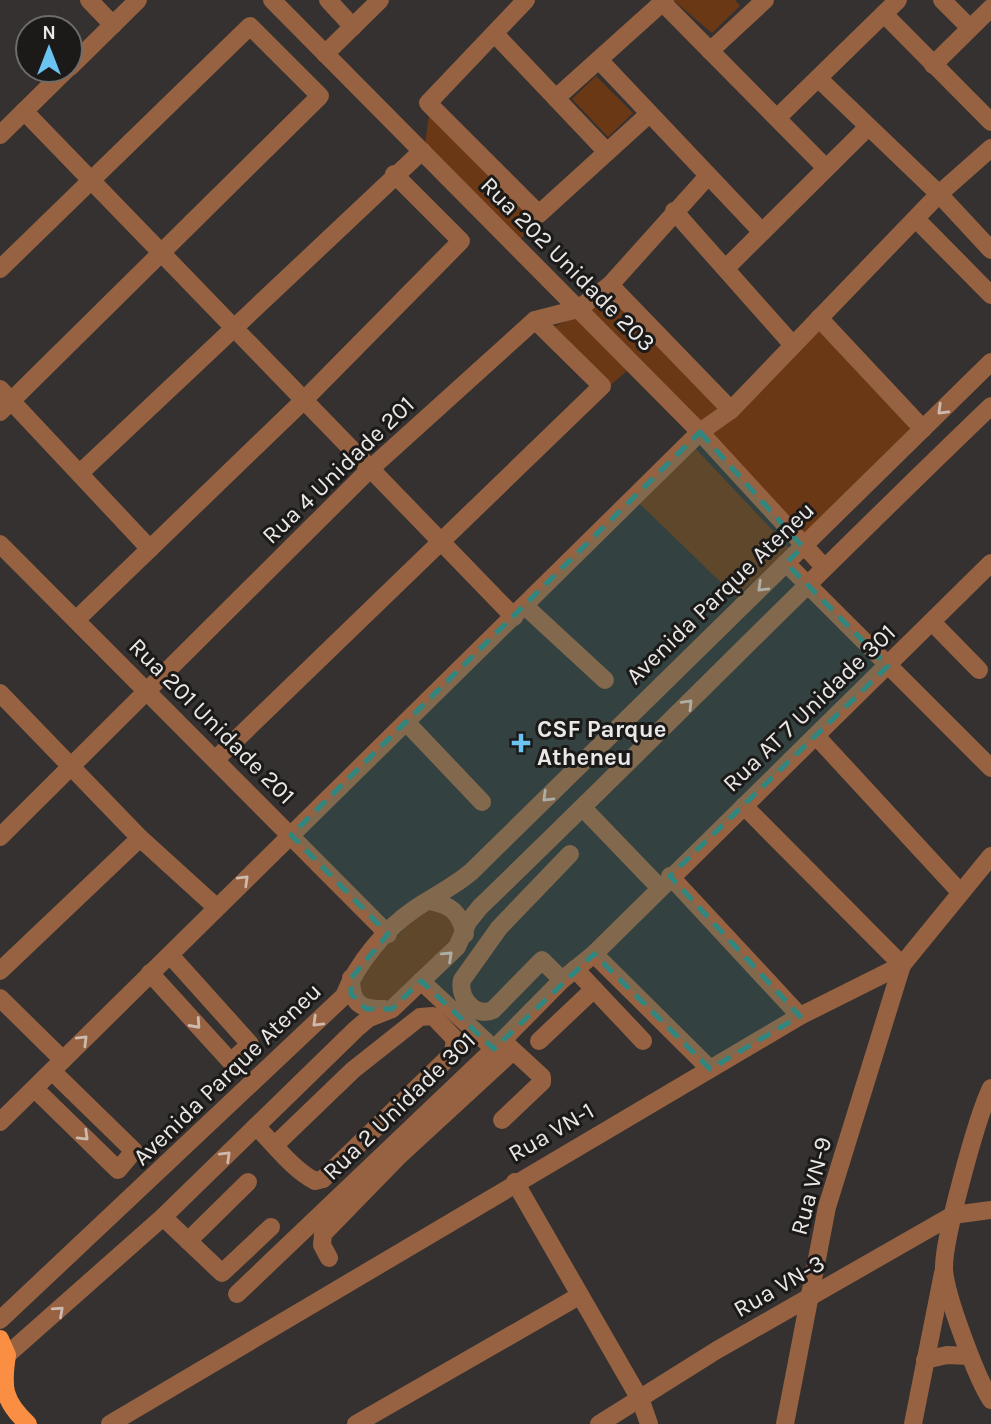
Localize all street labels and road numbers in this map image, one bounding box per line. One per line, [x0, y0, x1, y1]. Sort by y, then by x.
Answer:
street label: Rua 202 Unidade 203 [475, 171, 661, 357]
street label: Rua 4 Unidade 201 [256, 390, 420, 550]
street label: Avenida Parque Ateneu [620, 496, 820, 690]
street label: Rua AT 7 Unidade 301 [717, 618, 901, 798]
street label: Rua 201 Unidade 201 [123, 632, 301, 810]
street label: Avenida Parque Ateneu [127, 977, 327, 1171]
street label: Rua 2 Unidade 301 [317, 1026, 481, 1186]
street label: Rua VN-1 [503, 1096, 599, 1168]
street label: Rua VN-9 [784, 1134, 838, 1238]
street label: Rua VN-3 [728, 1249, 830, 1323]

